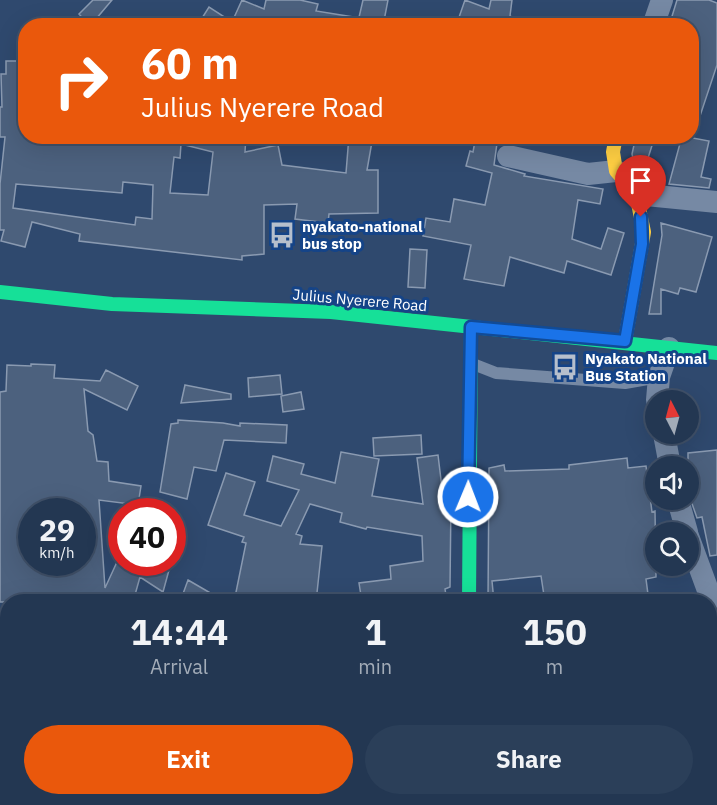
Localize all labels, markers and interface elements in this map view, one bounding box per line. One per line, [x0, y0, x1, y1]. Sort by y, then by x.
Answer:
text: 60 m [141, 36, 239, 91]
icon: right [42, 42, 120, 120]
text: Julius Nyerere Road [141, 89, 384, 124]
pin [615, 155, 666, 217]
icon: arrive [624, 164, 657, 197]
place label: nyakato-national bus stop [302, 217, 423, 253]
bus stop icon: nyakato-national bus stop [267, 220, 297, 250]
street label: Julius Nyerere Road [292, 285, 428, 315]
place label: Nyakato National Bus Station [585, 349, 707, 385]
bus stop icon: Nyakato National Bus Station [550, 352, 580, 382]
north arrow [645, 390, 699, 444]
map controls [645, 390, 699, 576]
button: sound [645, 456, 699, 510]
position arrow [436, 465, 500, 529]
speed limit sign: 40 [108, 498, 186, 576]
text: 29 [39, 510, 75, 549]
button: search [645, 522, 699, 576]
text: km/h [39, 543, 75, 562]
text: 14:44 [130, 608, 228, 655]
text: 1 [364, 608, 386, 655]
text: 150 [522, 608, 587, 655]
text: Arrival [150, 653, 208, 680]
text: min [358, 653, 392, 680]
text: m [546, 653, 563, 680]
button: Exit [24, 725, 353, 794]
button: Share [365, 725, 693, 794]

